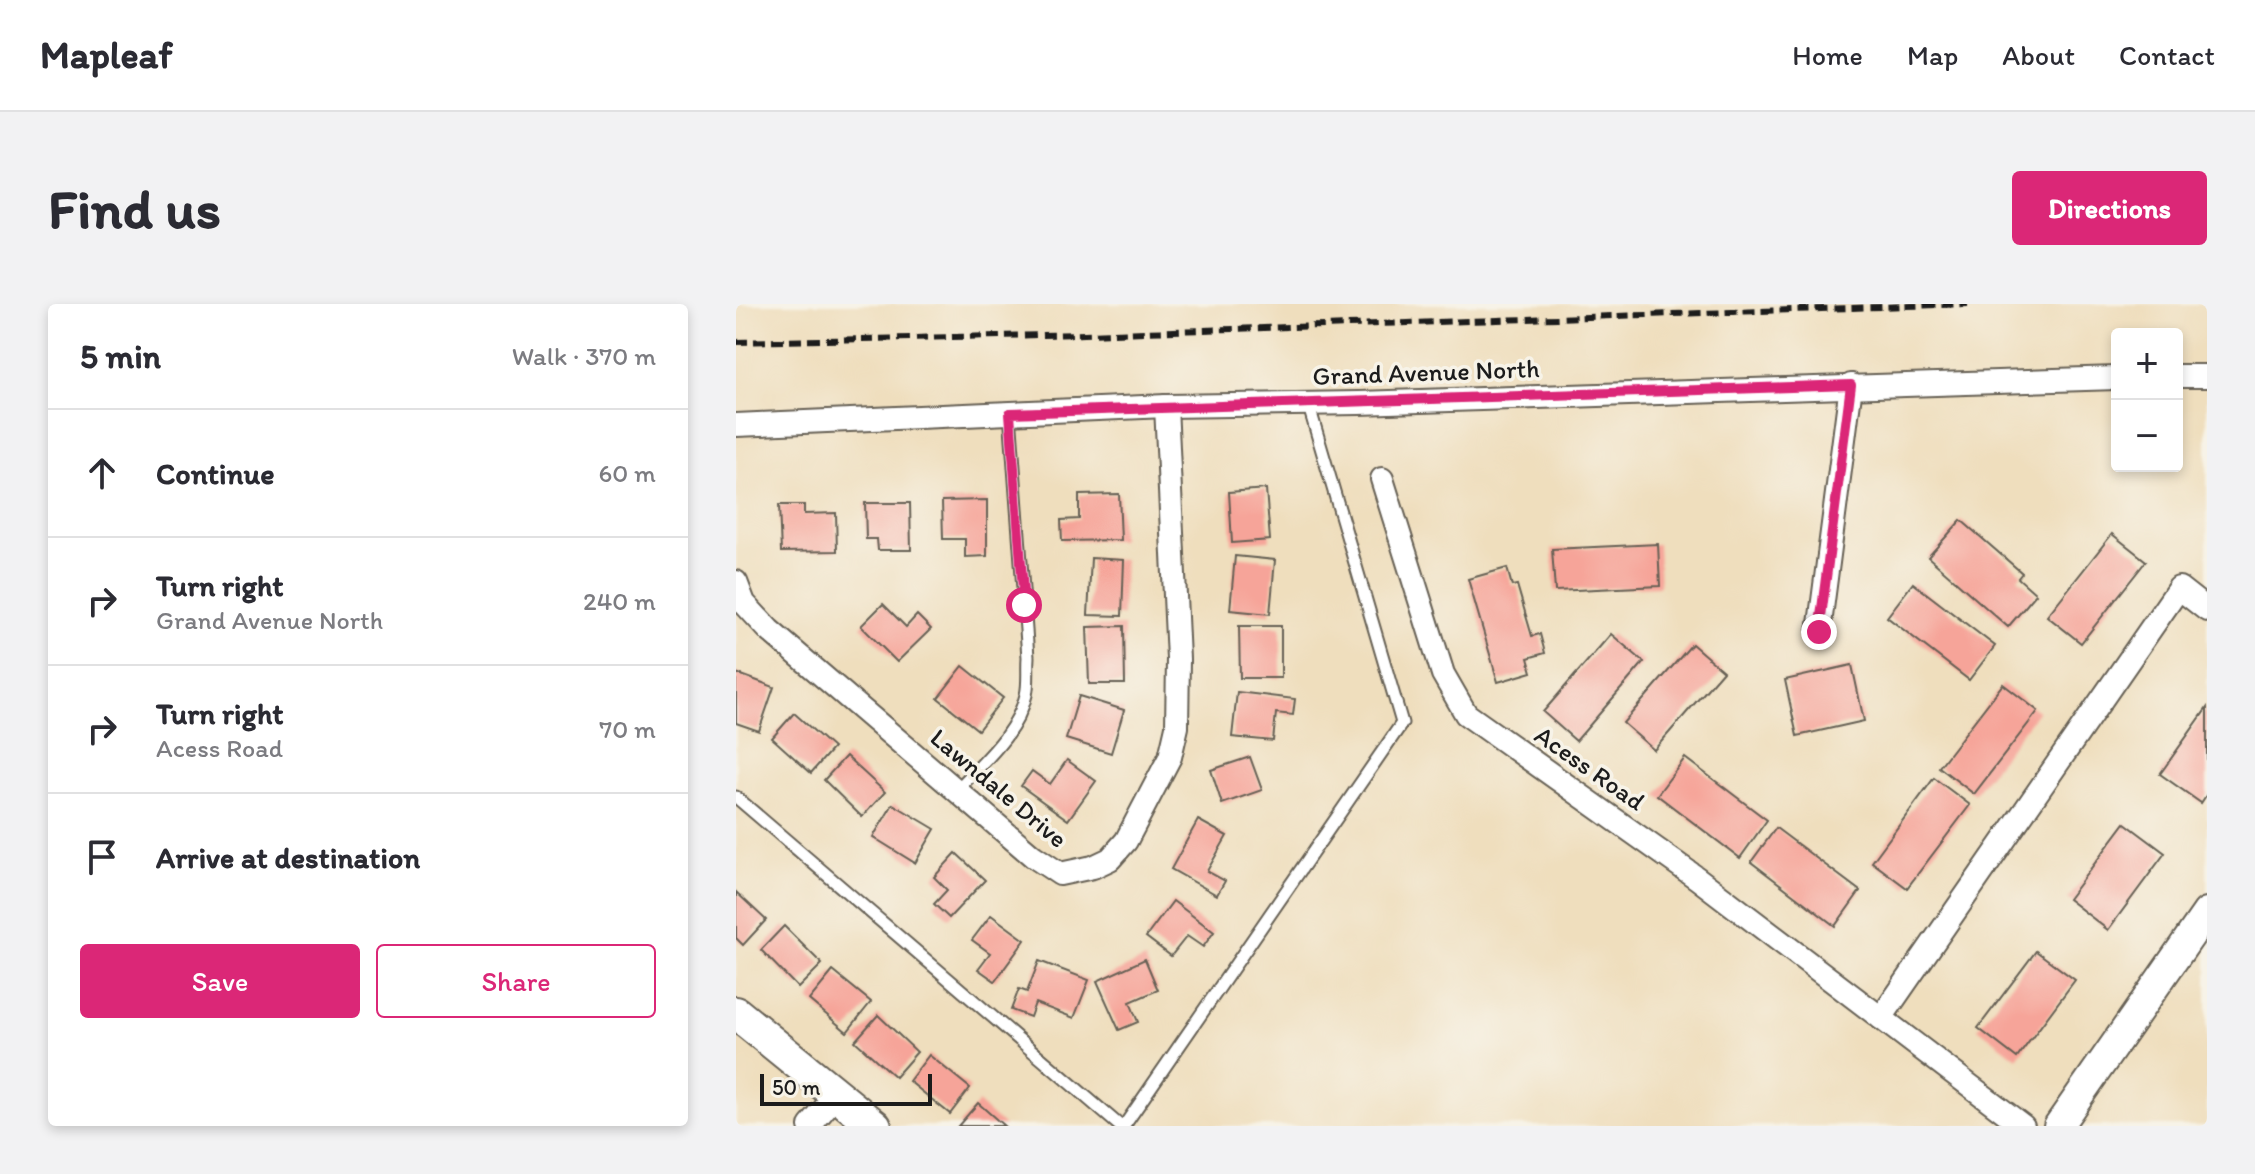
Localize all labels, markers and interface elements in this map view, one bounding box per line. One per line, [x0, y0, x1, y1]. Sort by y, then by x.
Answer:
text: Mapleaf [40, 32, 173, 78]
text: Home [1792, 38, 1863, 72]
text: Map [1907, 38, 1958, 72]
text: About [2002, 38, 2075, 72]
text: Contact [2119, 38, 2215, 72]
button: Directions [2012, 171, 2207, 245]
text: Find us [48, 175, 221, 242]
map controls [2111, 328, 2183, 472]
button: + [2111, 328, 2183, 400]
text: 5 min [80, 336, 161, 377]
text: Walk · 370 m [512, 340, 656, 372]
street label: Grand Avenue North [1312, 352, 1540, 392]
button: − [2111, 400, 2183, 472]
icon: ahead [80, 451, 124, 495]
text: Continue [156, 455, 275, 492]
text: 60 m [599, 457, 656, 489]
text: Turn right [156, 567, 284, 604]
icon: right [80, 579, 124, 623]
text: 240 m [583, 585, 656, 617]
route start [1006, 587, 1042, 623]
text: Grand Avenue North [156, 604, 383, 636]
route end [1801, 614, 1837, 650]
text: Turn right [156, 695, 284, 732]
icon: right [80, 707, 124, 751]
text: 70 m [599, 713, 656, 745]
street label: Acess Road [1529, 718, 1652, 818]
street label: Lawndale Drive [924, 721, 1074, 855]
text: Acess Road [156, 732, 283, 764]
icon: arrive [80, 835, 124, 879]
text: Arrive at destination [156, 839, 420, 876]
button: Save [80, 944, 360, 1018]
button: Share [376, 944, 656, 1018]
scale bar [760, 1070, 932, 1106]
text: 50 m [772, 1074, 821, 1101]

